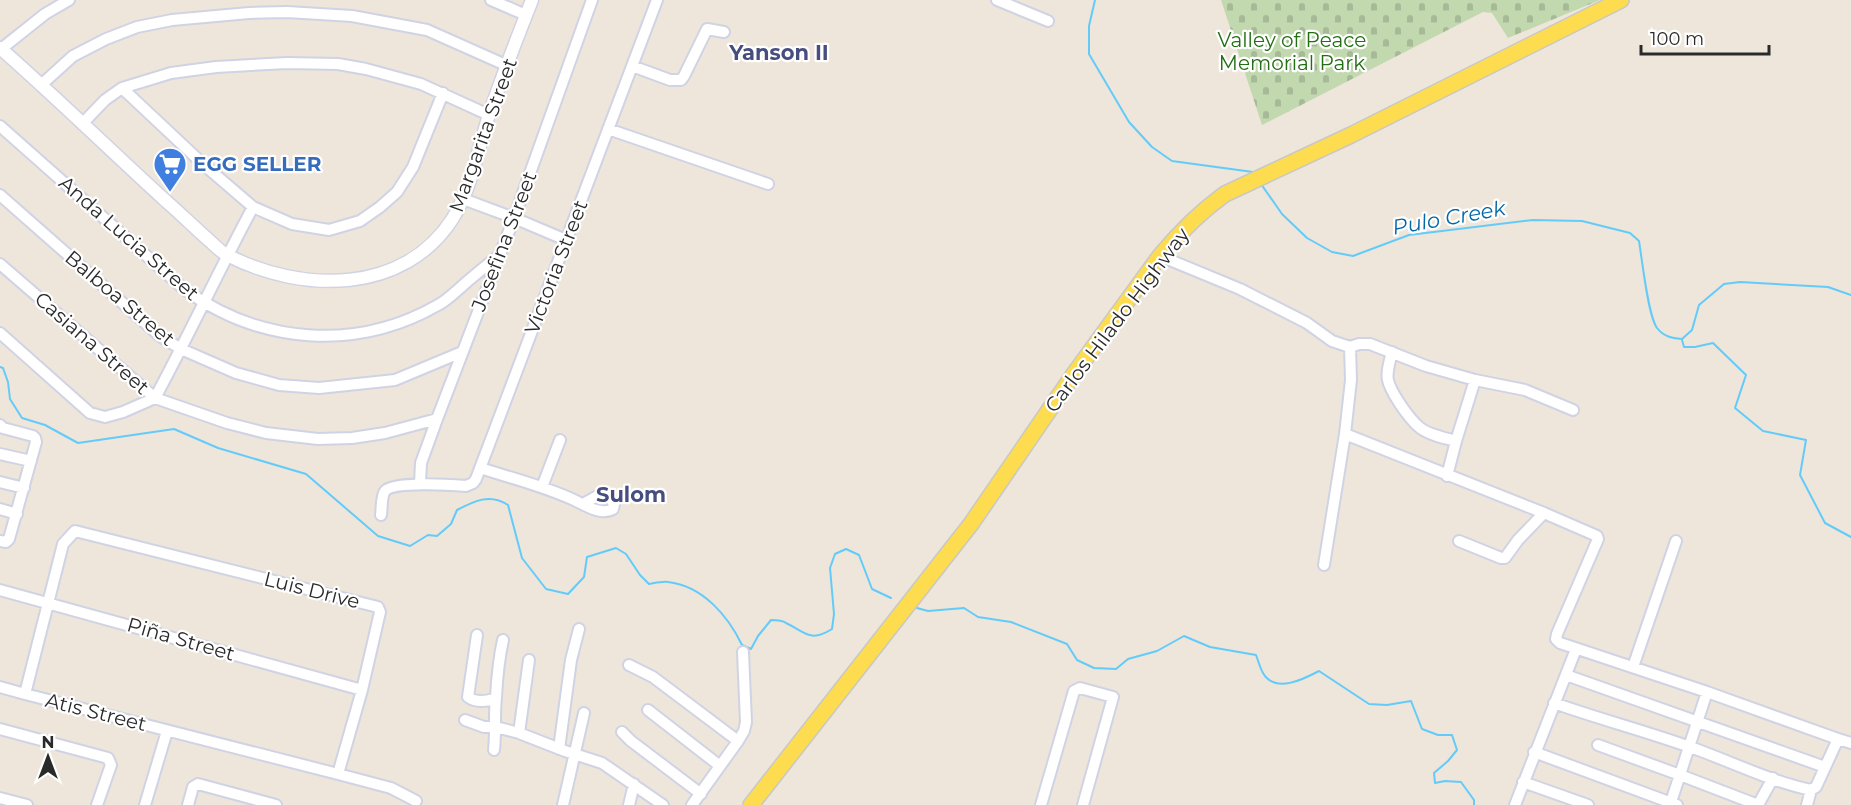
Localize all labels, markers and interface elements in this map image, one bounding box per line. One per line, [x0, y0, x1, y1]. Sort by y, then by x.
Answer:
scale bar [1641, 18, 1768, 56]
park label: Valley of Peace Memorial Park [1218, 28, 1366, 75]
text: 100 m [1650, 28, 1704, 50]
district label: Yanson II [728, 40, 829, 65]
street label: Margarita Street [444, 55, 522, 215]
supermarket icon: EGG SELLER [152, 146, 188, 193]
place label: EGG SELLER [193, 152, 322, 176]
street label: Josefina Street [466, 168, 542, 315]
street label: Anda Lucia Street [54, 171, 204, 305]
water label: Pulo Creek [1390, 195, 1509, 240]
street label: Victoria Street [519, 197, 593, 337]
street label: Carlos Hilado Highway [1040, 223, 1194, 417]
street label: Balboa Street [60, 245, 180, 351]
street label: Casiana Street [30, 287, 154, 399]
district label: Sulom [596, 482, 666, 507]
street label: Luis Drive [262, 567, 362, 613]
street label: Piña Street [124, 612, 238, 666]
street label: Atis Street [43, 688, 149, 736]
north arrow [18, 727, 78, 787]
text: N [42, 733, 54, 752]

